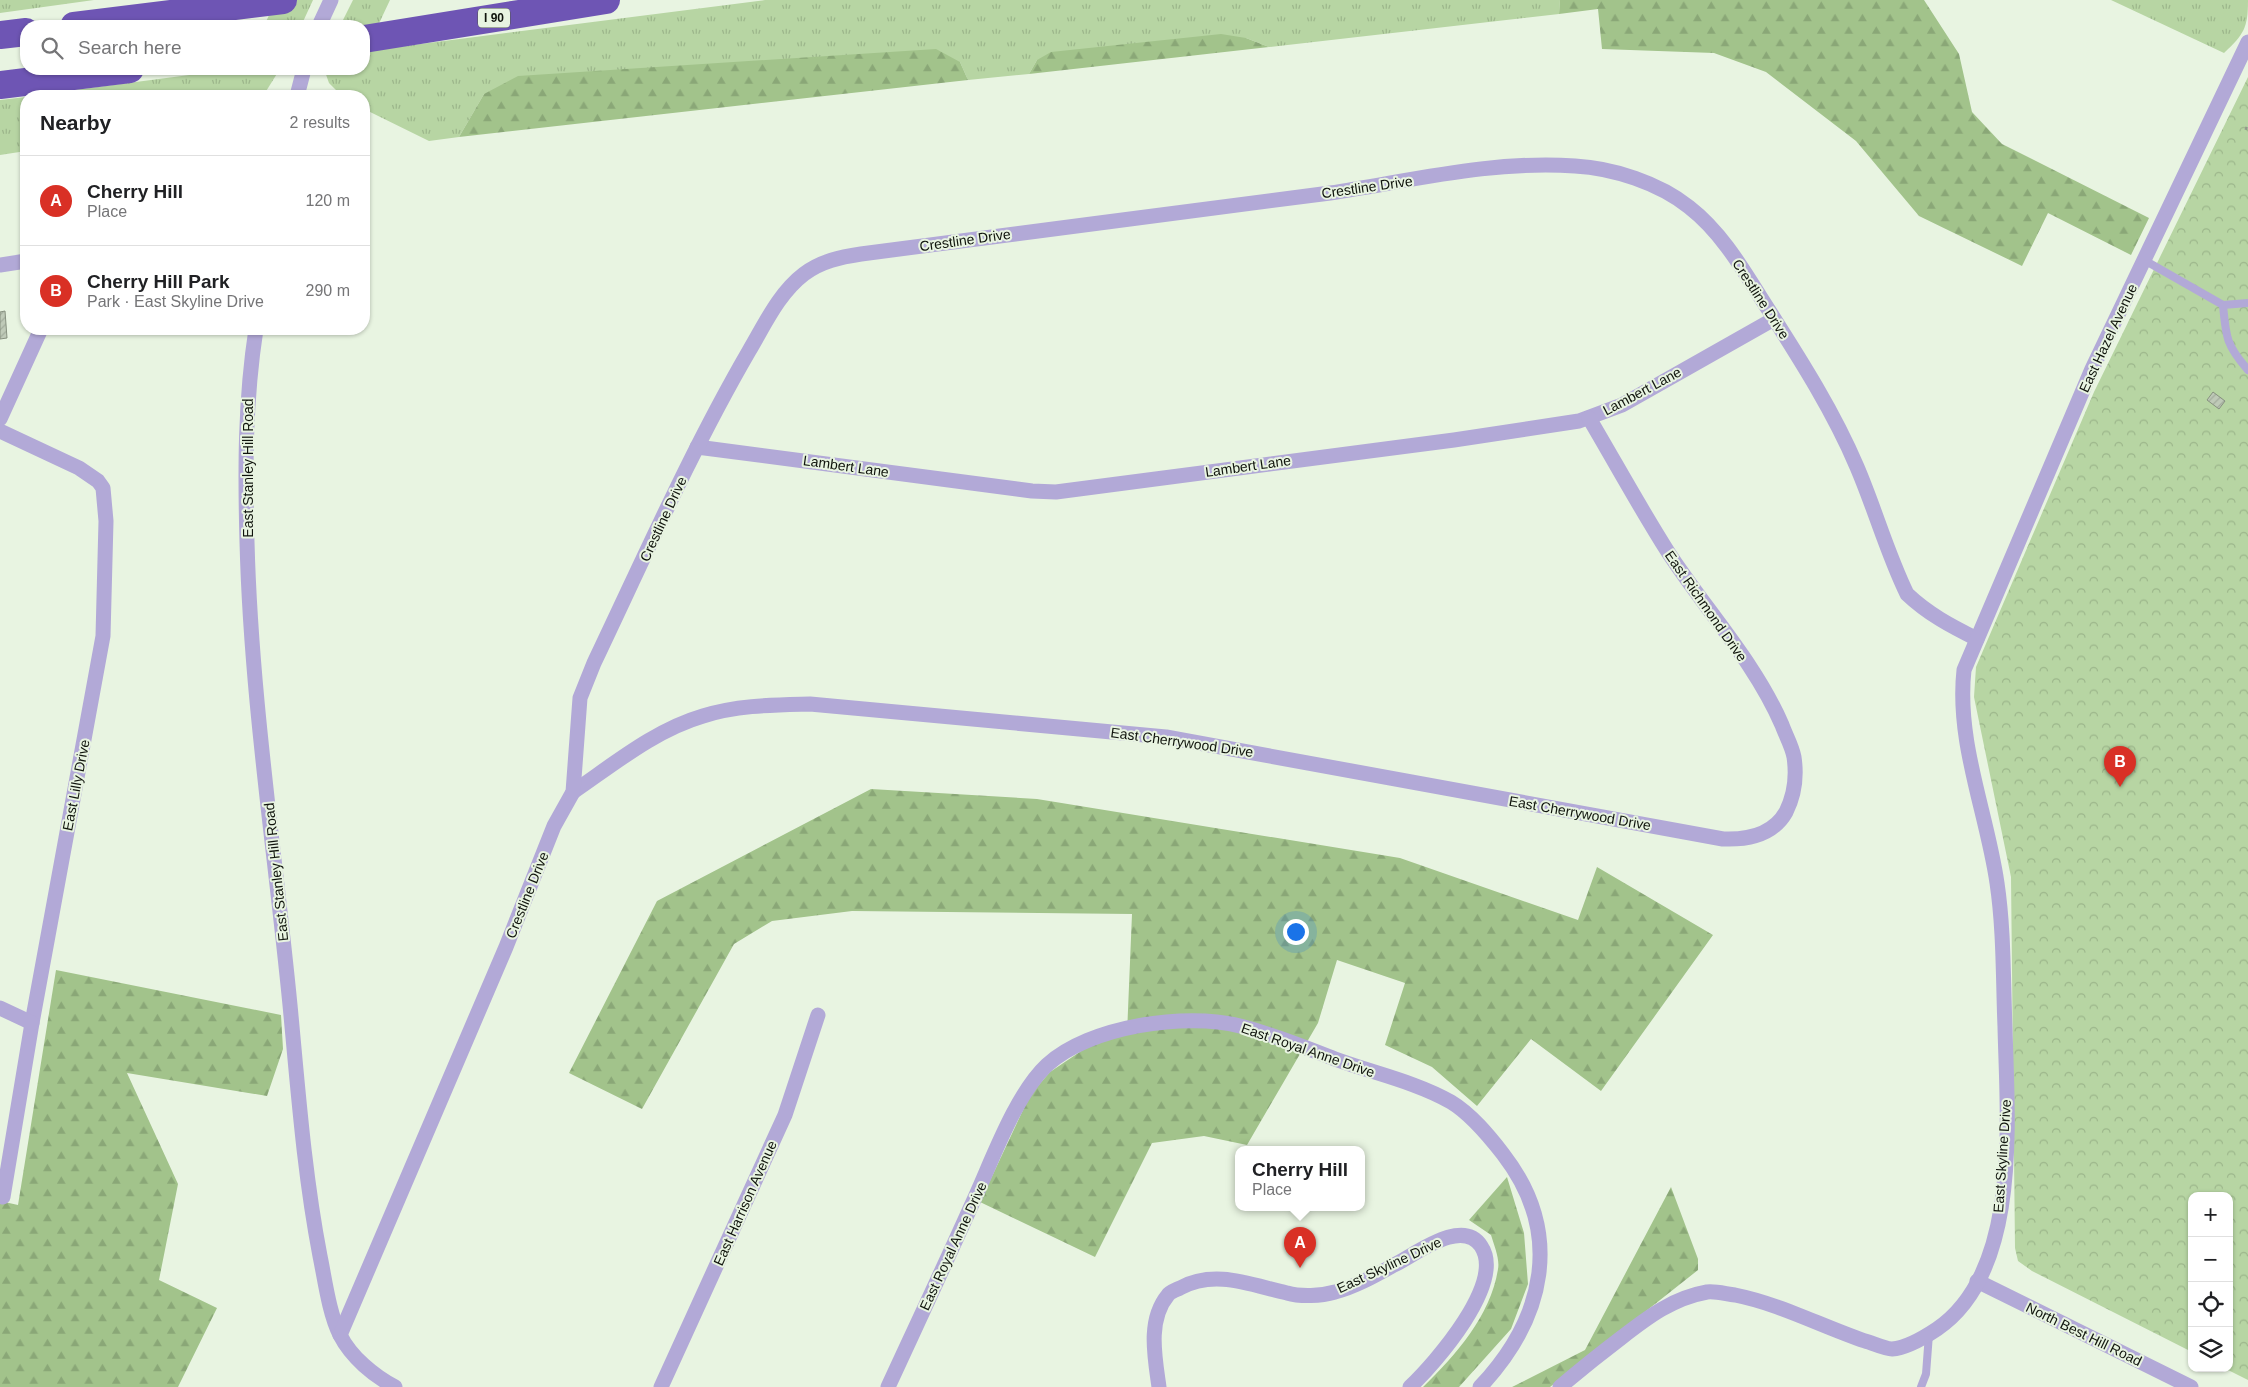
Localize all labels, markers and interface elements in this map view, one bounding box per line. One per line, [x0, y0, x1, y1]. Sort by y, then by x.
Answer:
road number: I 90 [478, 8, 510, 28]
search box [20, 20, 370, 75]
icon: search [38, 34, 66, 62]
text: Search here [78, 37, 182, 58]
text: Nearby [40, 111, 111, 134]
text: 2 results [290, 114, 350, 131]
street label: Crestline Drive [1320, 173, 1414, 201]
text: Cherry Hill [87, 181, 183, 202]
text: A [50, 192, 62, 209]
text: 120 m [306, 192, 350, 209]
text: Place [87, 203, 127, 220]
street label: Crestline Drive [918, 226, 1012, 254]
street label: Crestline Drive [1729, 256, 1793, 342]
text: Cherry Hill Park [87, 271, 230, 292]
street label: East Hazel Avenue [2076, 281, 2140, 395]
text: B [50, 282, 62, 299]
text: 290 m [306, 282, 350, 299]
text: Park · East Skyline Drive [87, 293, 264, 310]
street label: Lambert Lane [1600, 364, 1684, 418]
street label: East Stanley Hill Road [240, 398, 256, 538]
street label: Lambert Lane [802, 452, 890, 480]
street label: Lambert Lane [1204, 452, 1292, 480]
street label: Crestline Drive [636, 474, 690, 564]
street label: East Richmond Drive [1662, 548, 1750, 665]
street label: East Cherrywood Drive [1110, 724, 1255, 760]
street label: East Lilly Drive [59, 738, 93, 832]
pin: B [2104, 746, 2136, 787]
street label: East Cherrywood Drive [1508, 793, 1652, 833]
street label: East Stanley Hill Road [261, 802, 291, 942]
street label: Crestline Drive [502, 849, 552, 941]
your location [1283, 919, 1309, 945]
street label: East Royal Anne Drive [1239, 1020, 1377, 1080]
street label: East Skyline Drive [1990, 1099, 2014, 1213]
street label: East Harrison Avenue [710, 1138, 780, 1268]
popup [1235, 1146, 1365, 1211]
text: Cherry Hill [1252, 1159, 1348, 1180]
street label: East Royal Anne Drive [916, 1179, 990, 1313]
text: Place [1252, 1181, 1292, 1198]
map controls [2188, 1192, 2233, 1372]
button: + [2188, 1192, 2233, 1237]
pin: A [1284, 1227, 1316, 1268]
street label: East Skyline Drive [1334, 1234, 1444, 1296]
button: − [2188, 1237, 2233, 1282]
button: locate [2188, 1282, 2233, 1327]
street label: North Best Hill Road [2023, 1299, 2145, 1369]
button: layers [2188, 1327, 2233, 1372]

